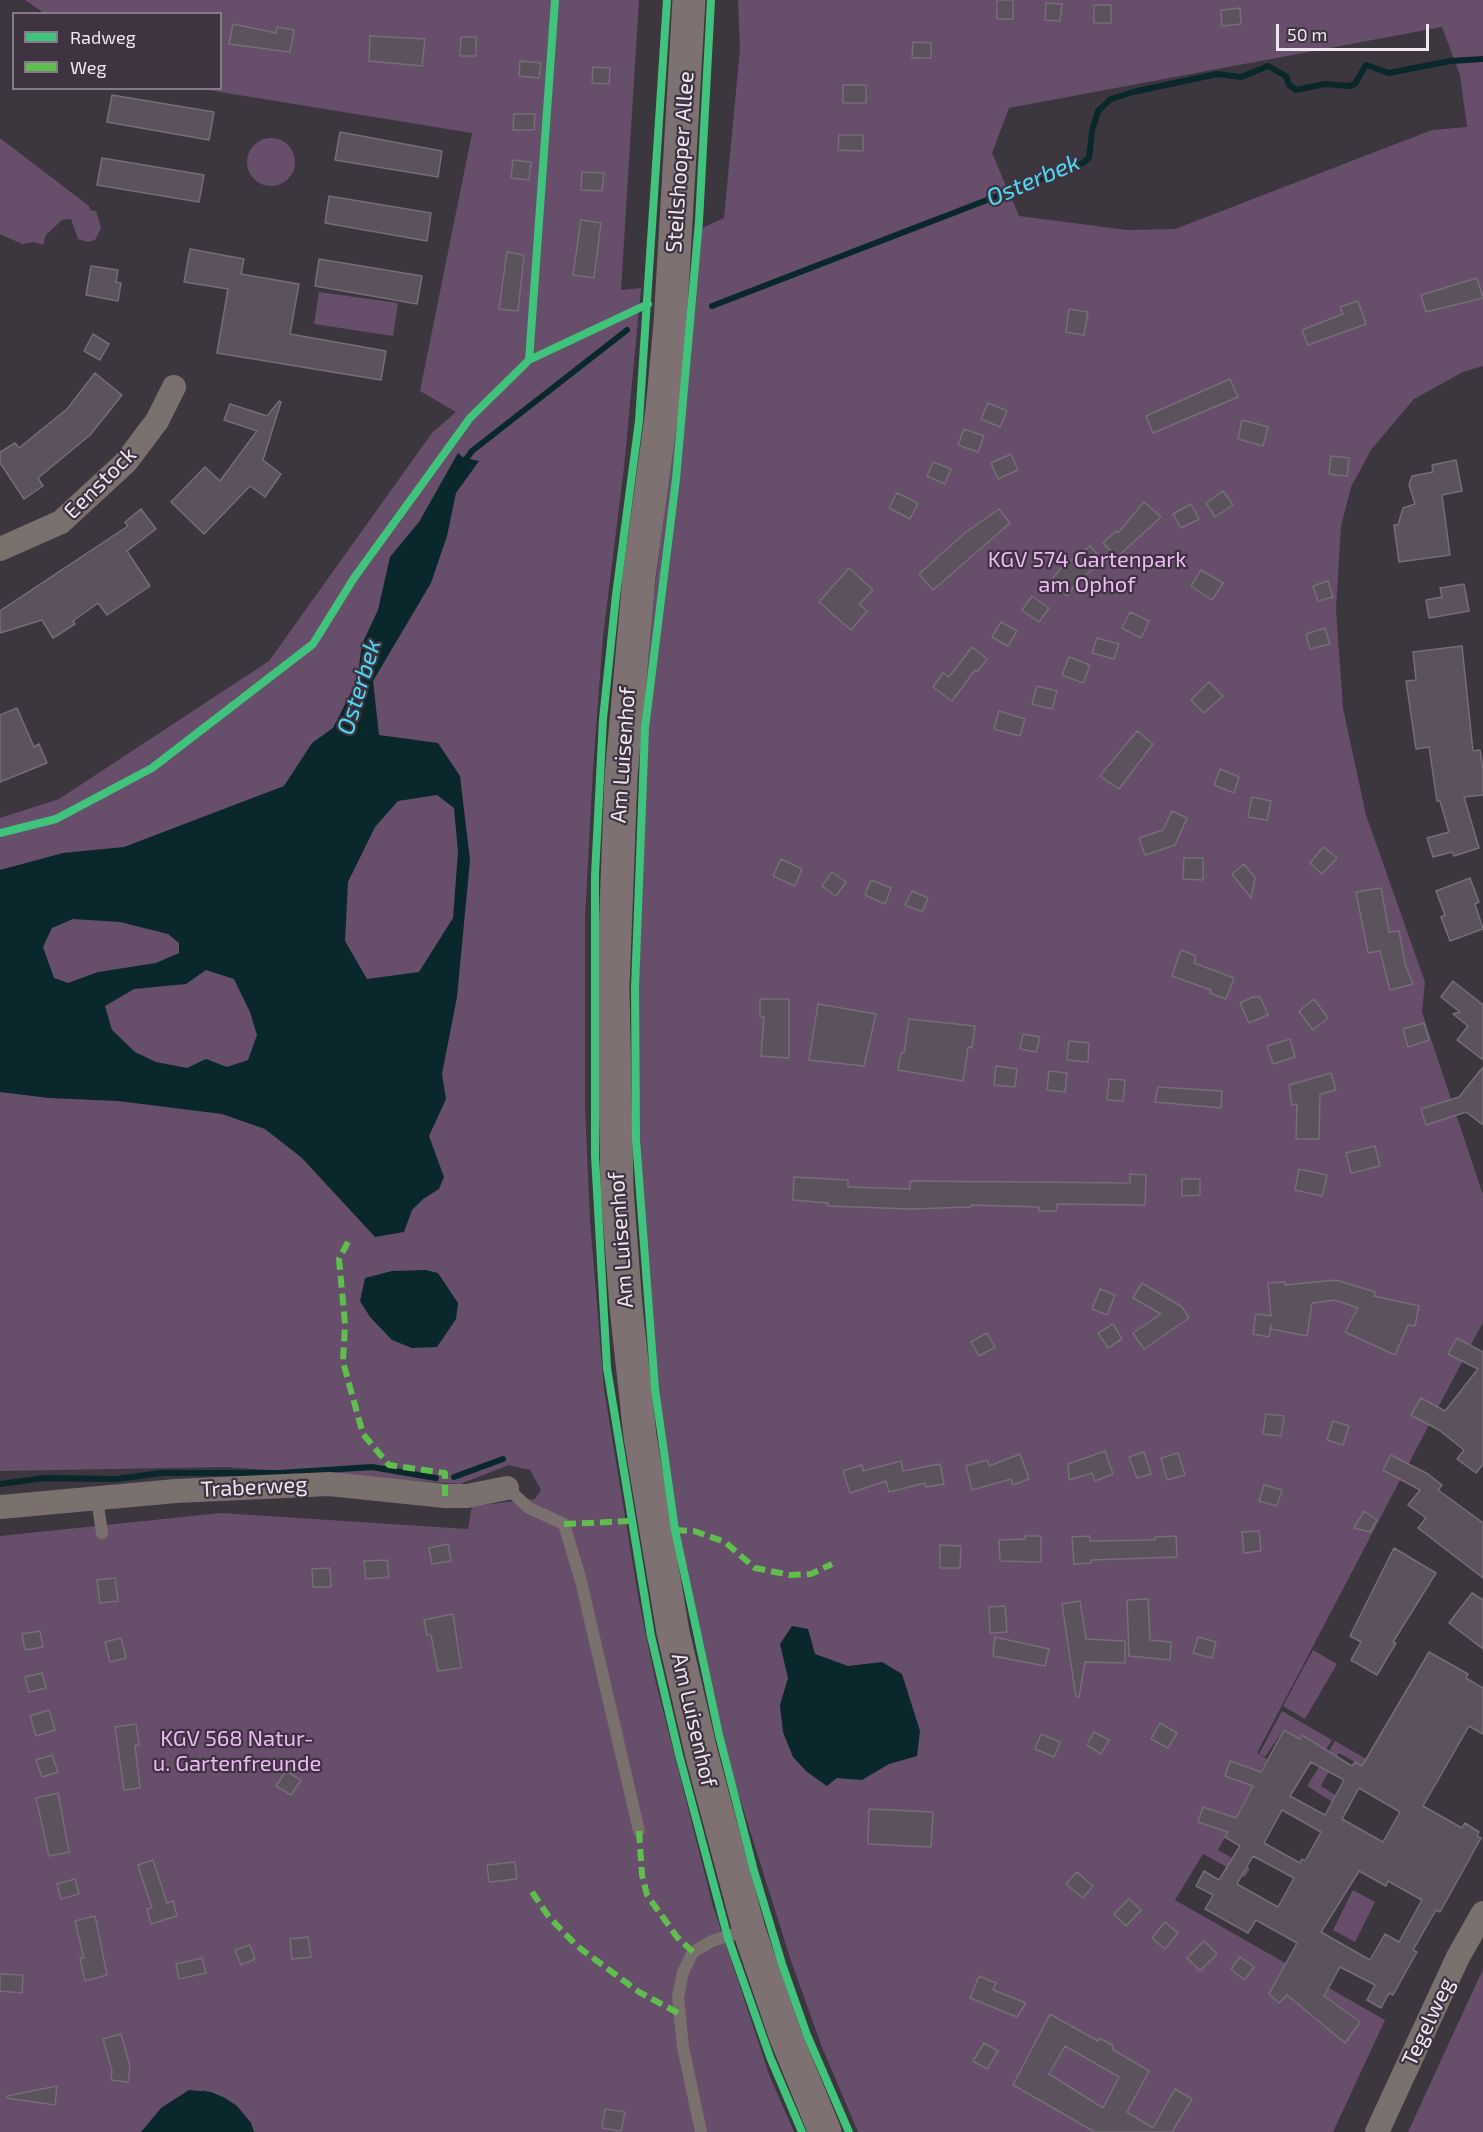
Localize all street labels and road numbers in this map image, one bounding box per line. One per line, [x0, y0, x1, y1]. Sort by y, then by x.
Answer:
street label: Steilshooper Allee [660, 70, 700, 254]
street label: Eenstock [59, 442, 141, 524]
street label: Am Luisenhof [605, 686, 641, 824]
street label: Am Luisenhof [603, 1171, 639, 1309]
street label: Traberweg [200, 1471, 308, 1503]
street label: Am Luisenhof [666, 1651, 722, 1789]
street label: Tegelweg [1396, 1974, 1460, 2070]

